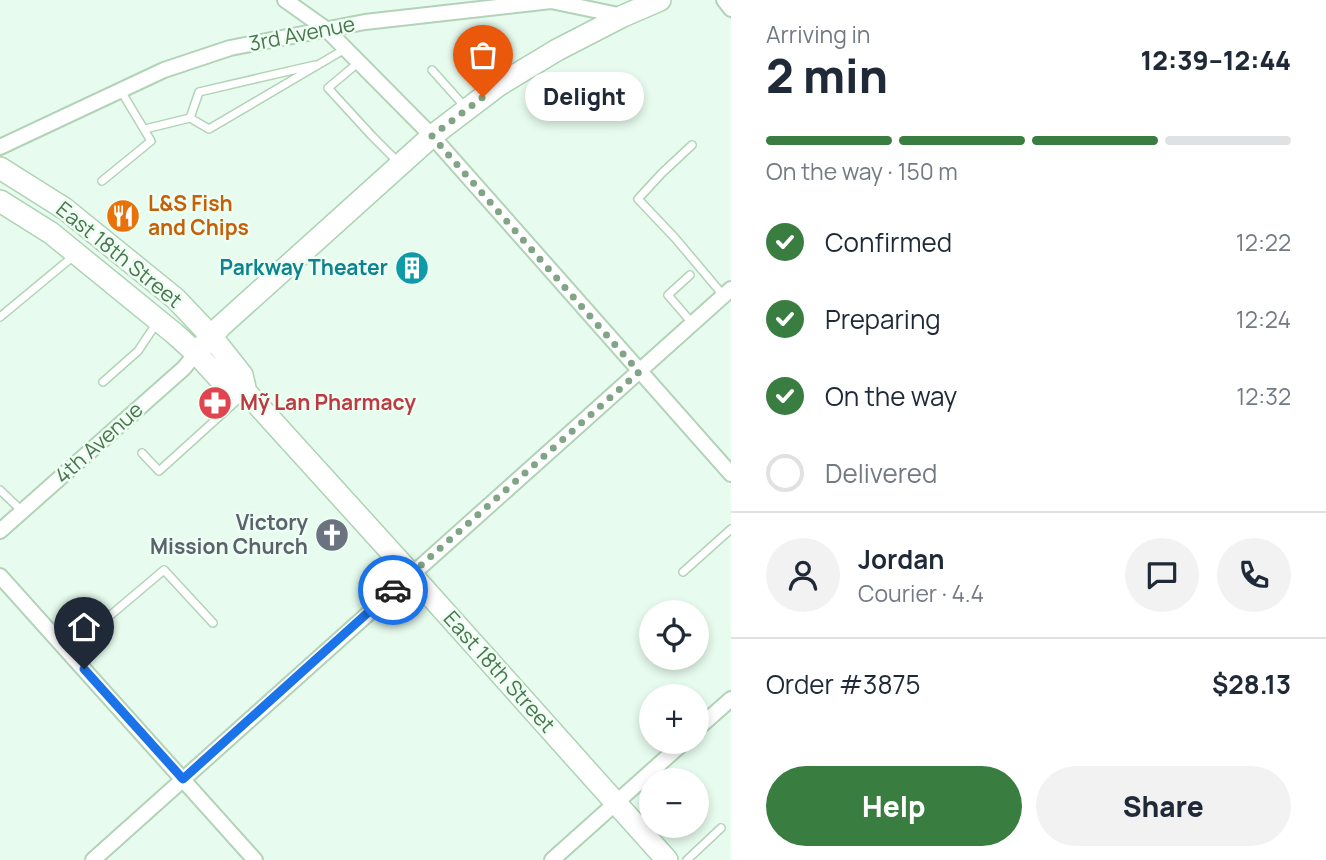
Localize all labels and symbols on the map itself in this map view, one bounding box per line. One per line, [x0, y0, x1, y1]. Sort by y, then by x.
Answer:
street label: 3rd Avenue [246, 9, 357, 57]
pin [453, 25, 513, 97]
callout: Delight [525, 72, 644, 122]
place label: L&S Fish and Chips [148, 189, 249, 241]
street label: East 18th Street [51, 195, 188, 314]
restaurant icon: L&S Fish and Chips [104, 197, 142, 235]
building icon: Parkway Theater [393, 249, 431, 287]
place label: Parkway Theater [220, 253, 388, 281]
pharmacy icon: Mỹ Lan Pharmacy [196, 384, 234, 422]
place label: Mỹ Lan Pharmacy [240, 388, 416, 416]
street label: 4th Avenue [48, 395, 148, 489]
place label: Victory Mission Church [150, 508, 308, 560]
church icon: Victory Mission Church [313, 516, 351, 554]
courier [358, 555, 428, 625]
pin [54, 597, 114, 669]
street label: East 18th Street [438, 605, 562, 738]

